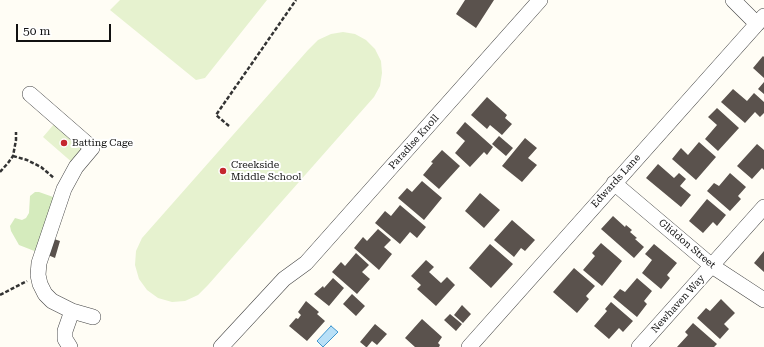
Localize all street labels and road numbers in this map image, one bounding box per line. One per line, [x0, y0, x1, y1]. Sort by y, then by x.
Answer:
street label: Paradise Knoll [386, 112, 442, 172]
street label: Edwards Lane [589, 152, 643, 210]
street label: Gliddon Street [656, 217, 718, 271]
street label: Newhaven Way [649, 272, 707, 336]

